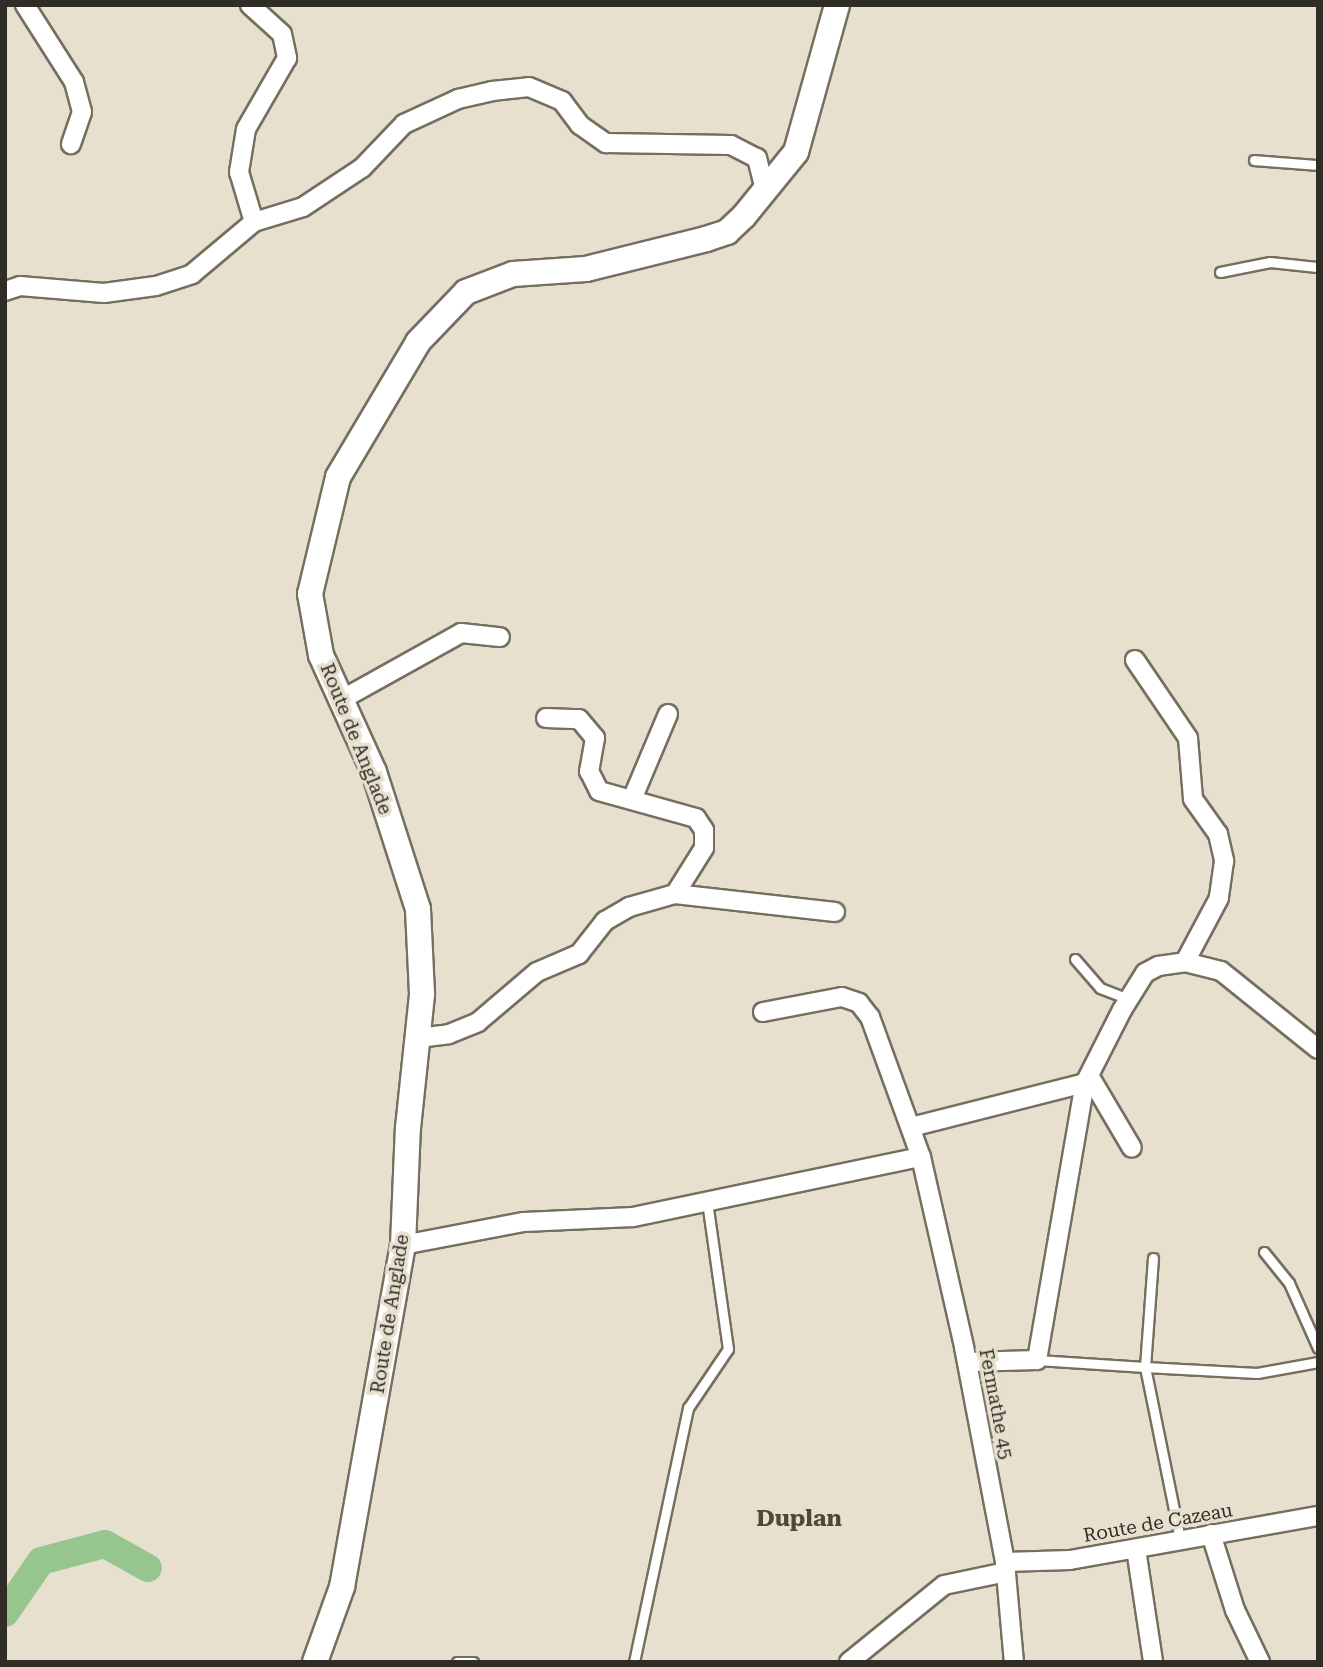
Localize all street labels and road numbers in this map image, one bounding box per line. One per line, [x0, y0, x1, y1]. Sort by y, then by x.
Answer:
street label: Route de Anglade [315, 660, 397, 818]
street label: Route de Anglade [366, 1233, 414, 1395]
street label: Fermathe 45 [974, 1347, 1018, 1461]
street label: Route de Cazeau [1082, 1499, 1234, 1547]

